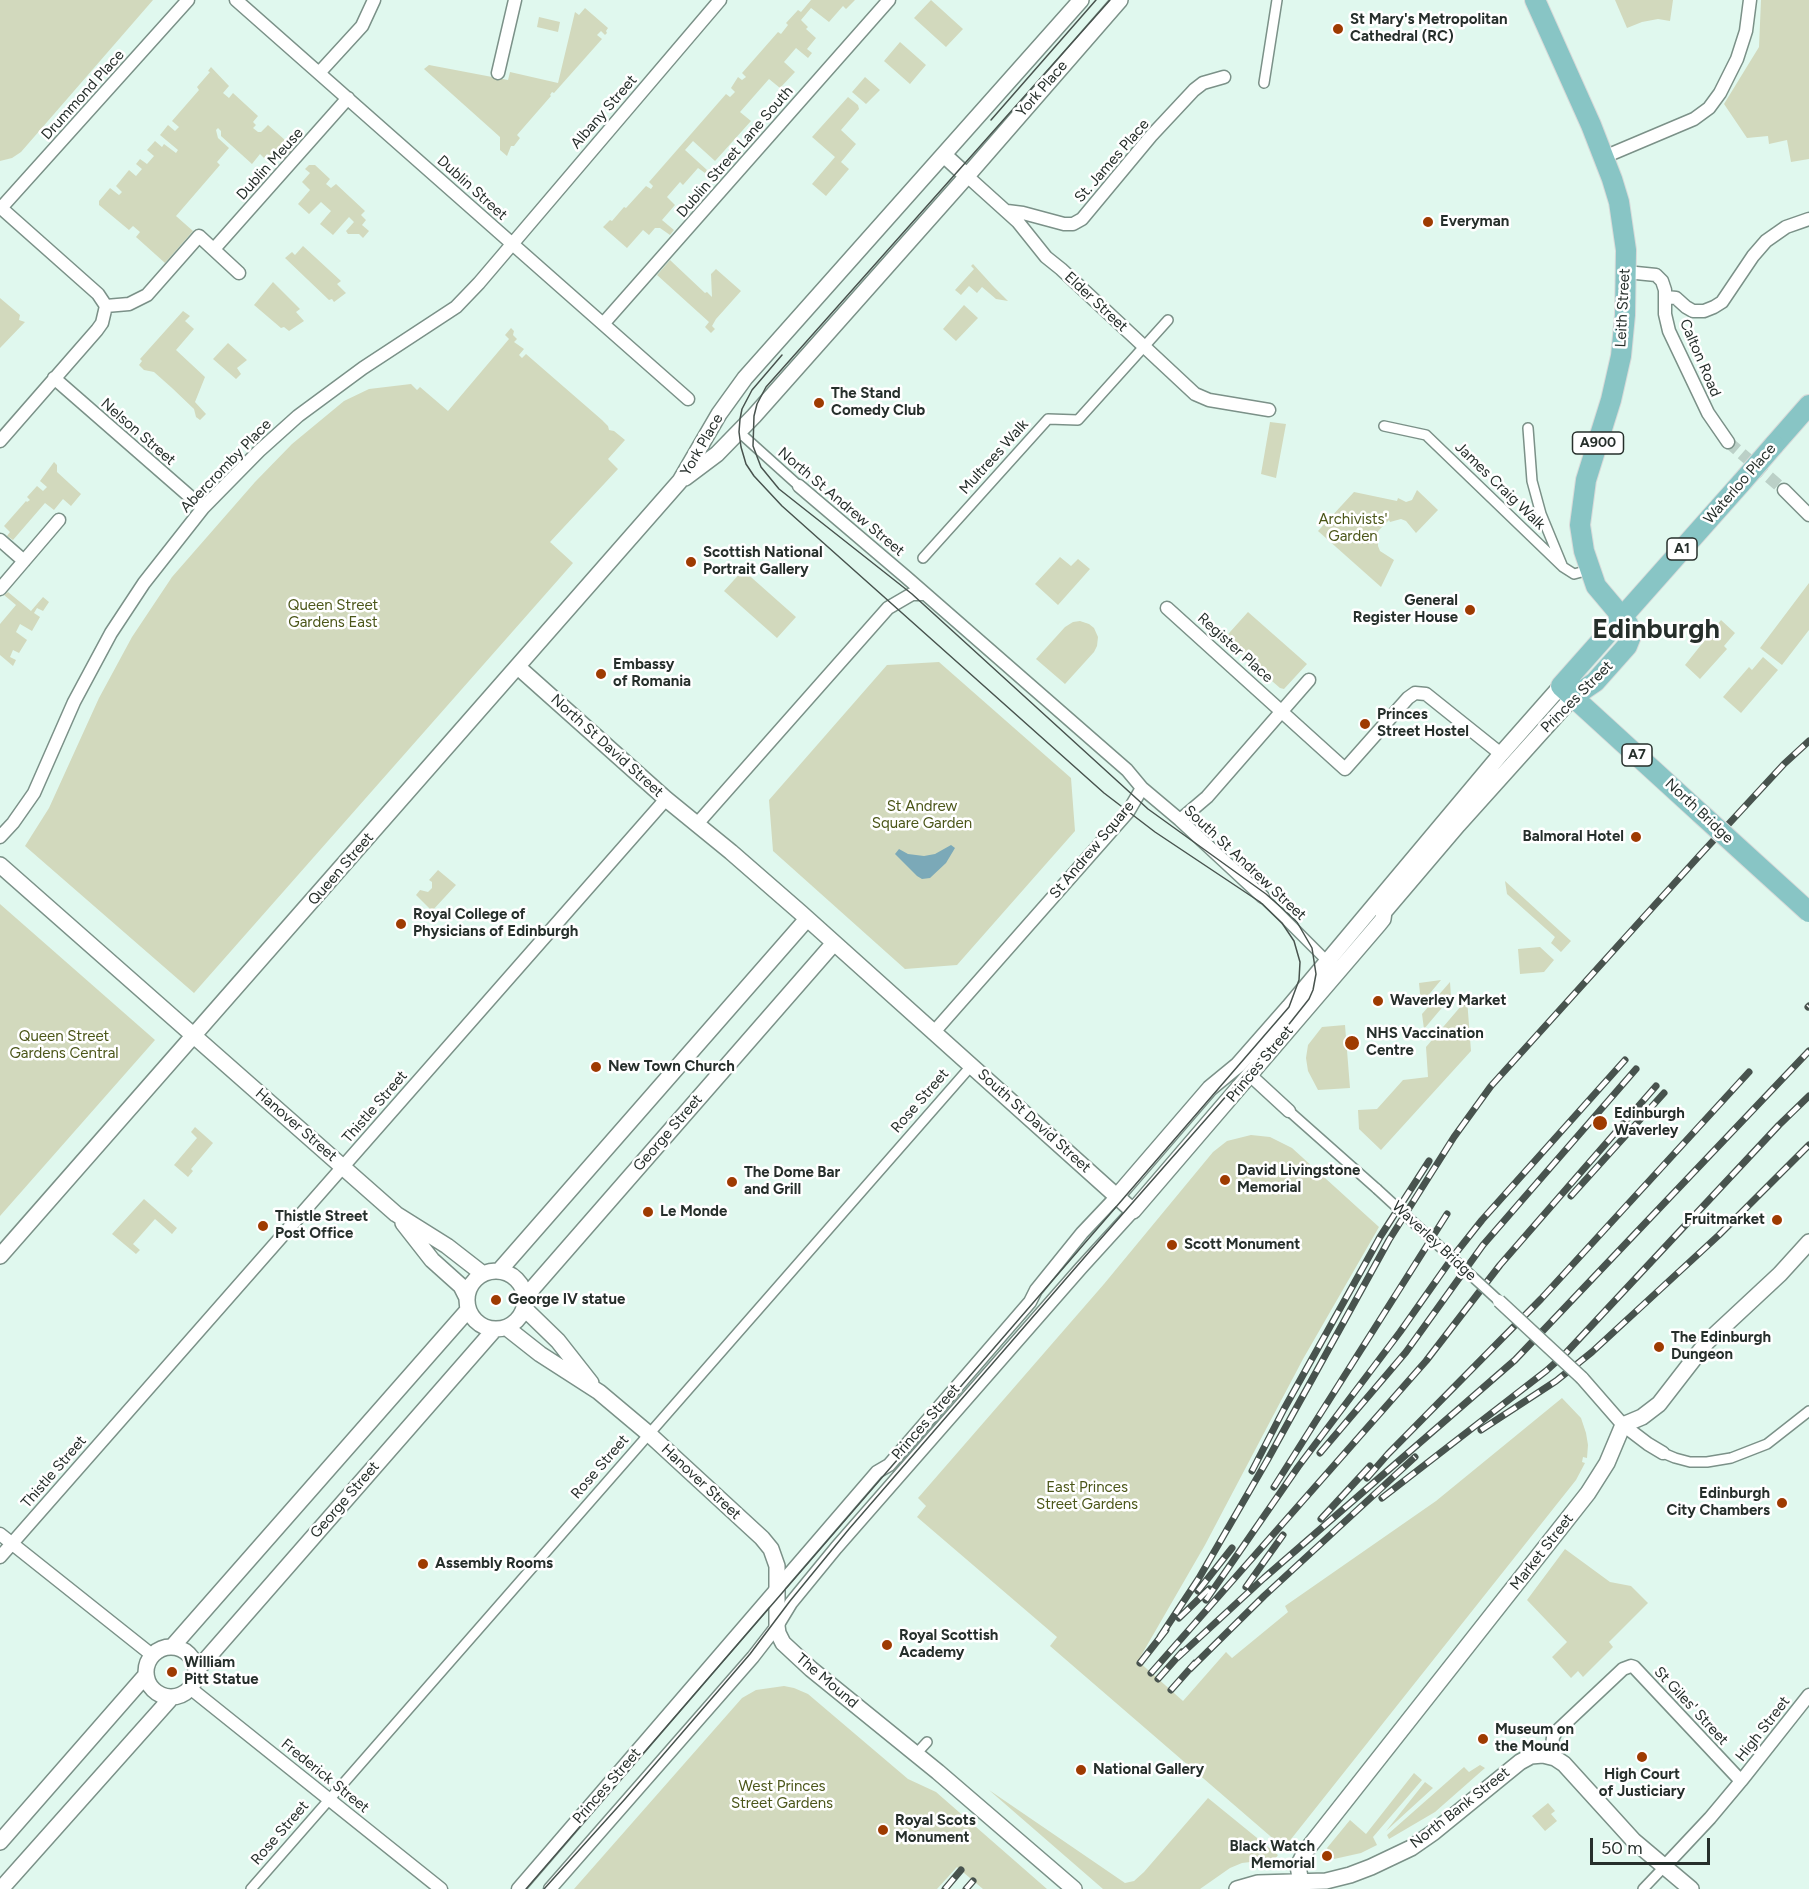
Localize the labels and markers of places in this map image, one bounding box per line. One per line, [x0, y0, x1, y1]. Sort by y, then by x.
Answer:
place label: St Mary's Metropolitan Cathedral (RC) [1350, 11, 1507, 46]
marker: St Mary's Metropolitan Cathedral (RC) [1331, 22, 1345, 36]
place label: Everyman [1440, 213, 1509, 231]
marker: Everyman [1421, 215, 1435, 229]
place label: The Stand Comedy Club [831, 385, 925, 420]
marker: The Stand Comedy Club [812, 396, 826, 410]
place label: Scottish National Portrait Gallery [703, 544, 823, 579]
marker: Scottish National Portrait Gallery [684, 555, 698, 569]
place label: General Register House [1353, 592, 1458, 627]
marker: General Register House [1463, 603, 1477, 617]
place label: Embassy of Romania [613, 656, 691, 691]
marker: Embassy of Romania [594, 667, 608, 681]
place label: Princes Street Hostel [1377, 706, 1469, 741]
marker: Princes Street Hostel [1358, 717, 1372, 731]
place label: Balmoral Hotel [1523, 828, 1624, 846]
marker: Balmoral Hotel [1629, 830, 1643, 844]
place label: Royal College of Physicians of Edinburgh [413, 906, 578, 941]
marker: Royal College of Physicians of Edinburgh [394, 917, 408, 931]
place label: Waverley Market [1390, 992, 1506, 1010]
marker: Waverley Market [1371, 994, 1385, 1008]
place label: NHS Vaccination Centre [1366, 1025, 1484, 1060]
marker: NHS Vaccination Centre [1343, 1034, 1361, 1052]
place label: New Town Church [608, 1058, 735, 1076]
marker: New Town Church [589, 1060, 603, 1074]
place label: Edinburgh Waverley [1614, 1105, 1685, 1140]
marker: Edinburgh Waverley [1591, 1114, 1609, 1132]
place label: David Livingstone Memorial [1237, 1162, 1360, 1197]
place label: The Dome Bar and Grill [744, 1164, 840, 1199]
marker: David Livingstone Memorial [1218, 1173, 1232, 1187]
marker: The Dome Bar and Grill [725, 1175, 739, 1189]
place label: Le Monde [660, 1203, 727, 1221]
marker: Le Monde [641, 1205, 655, 1219]
place label: Thistle Street Post Office [275, 1208, 368, 1243]
place label: Fruitmarket [1684, 1211, 1765, 1229]
marker: Fruitmarket [1770, 1213, 1784, 1227]
marker: Thistle Street Post Office [256, 1219, 270, 1233]
place label: Scott Monument [1184, 1236, 1300, 1254]
marker: Scott Monument [1165, 1238, 1179, 1252]
place label: George IV statue [508, 1291, 625, 1309]
marker: George IV statue [489, 1293, 503, 1307]
place label: The Edinburgh Dungeon [1671, 1329, 1771, 1364]
marker: The Edinburgh Dungeon [1652, 1340, 1666, 1354]
place label: Edinburgh City Chambers [1667, 1485, 1770, 1520]
marker: Edinburgh City Chambers [1775, 1496, 1789, 1510]
place label: Assembly Rooms [435, 1555, 553, 1573]
marker: Assembly Rooms [416, 1557, 430, 1571]
place label: Royal Scottish Academy [899, 1627, 998, 1662]
marker: Royal Scottish Academy [880, 1638, 894, 1652]
place label: William Pitt Statue [184, 1654, 258, 1689]
marker: William Pitt Statue [165, 1665, 179, 1679]
place label: Museum on the Mound [1495, 1721, 1574, 1756]
marker: Museum on the Mound [1476, 1732, 1490, 1746]
marker: High Court of Justiciary [1635, 1750, 1649, 1764]
place label: National Gallery [1093, 1761, 1204, 1779]
marker: National Gallery [1074, 1763, 1088, 1777]
place label: High Court of Justiciary [1599, 1766, 1685, 1801]
place label: Royal Scots Monument [895, 1812, 976, 1847]
marker: Royal Scots Monument [876, 1823, 890, 1837]
place label: Black Watch Memorial [1230, 1838, 1315, 1873]
marker: Black Watch Memorial [1320, 1849, 1334, 1863]

